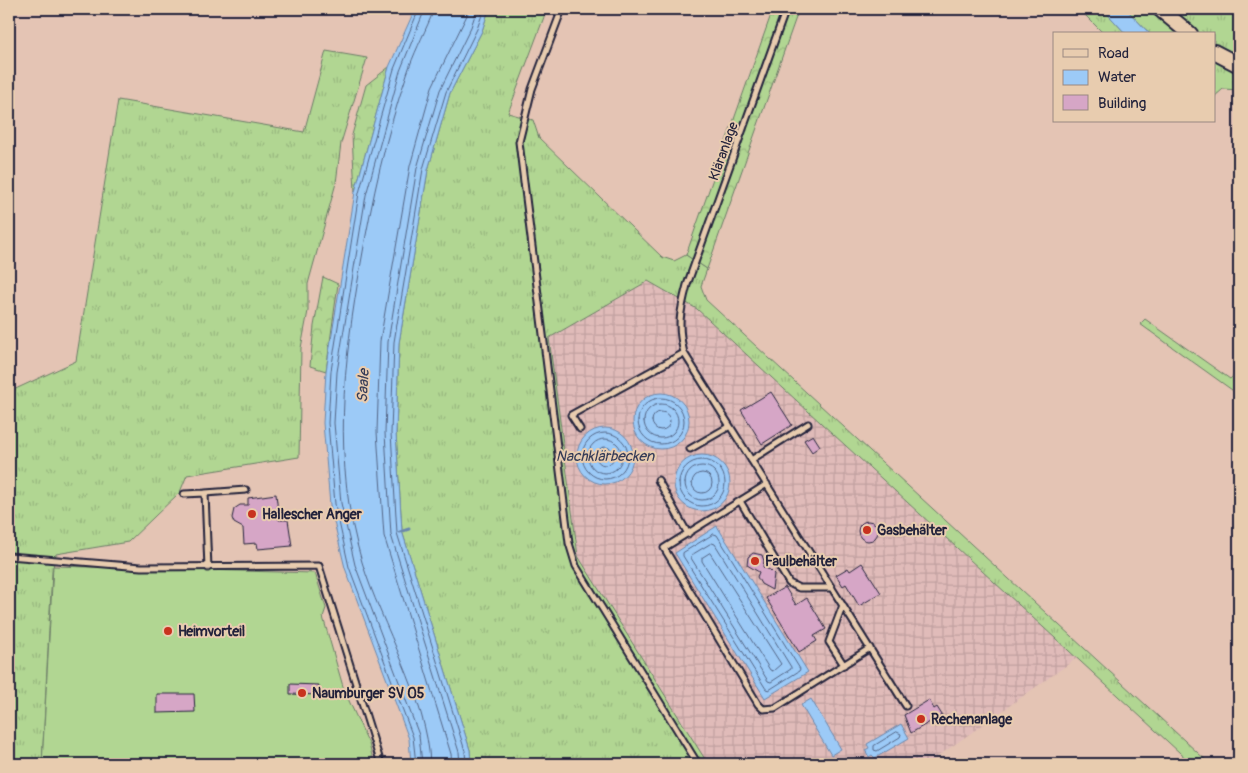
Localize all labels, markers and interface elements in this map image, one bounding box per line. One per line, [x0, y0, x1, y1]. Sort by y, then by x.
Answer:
legend [1053, 32, 1216, 122]
text: Road [1098, 44, 1129, 63]
text: Water [1098, 68, 1137, 87]
text: Building [1098, 94, 1146, 113]
street label: Kläranlage [705, 119, 742, 183]
water label: Saale [353, 367, 374, 403]
water label: Nachklärbecken [556, 447, 656, 466]
place label: Hallescher Anger [262, 506, 363, 523]
marker: Hallescher Anger [246, 508, 258, 520]
place label: Gasbehälter [877, 522, 948, 539]
marker: Gasbehälter [861, 524, 873, 536]
place label: Faulbehälter [765, 553, 838, 570]
marker: Faulbehälter [749, 555, 761, 567]
place label: Heimvorteil [178, 623, 245, 640]
marker: Heimvorteil [162, 625, 174, 637]
place label: Naumburger SV 05 [312, 685, 425, 702]
marker: Naumburger SV 05 [296, 687, 308, 699]
place label: Rechenanlage [931, 711, 1013, 728]
marker: Rechenanlage [915, 713, 927, 725]

